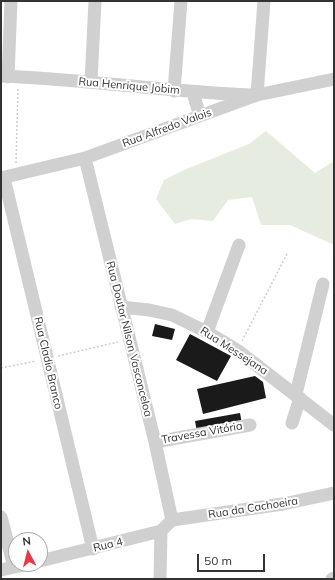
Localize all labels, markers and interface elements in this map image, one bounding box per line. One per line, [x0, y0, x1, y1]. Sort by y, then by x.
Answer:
street label: Rua Henrique Jobim [78, 75, 180, 97]
street label: Rua Alfredo Valois [121, 106, 213, 150]
street label: Rua Doutor Nilson Vasconceloa [103, 260, 155, 418]
street label: Rua Cladio Branco [31, 315, 65, 411]
street label: Rua Messejana [198, 324, 270, 378]
street label: Travessa Vitória [160, 419, 244, 447]
street label: Rua da Cachoeira [207, 494, 299, 522]
north arrow [8, 532, 48, 572]
text: N [22, 534, 32, 549]
street label: Rua 4 [92, 535, 124, 555]
scale bar [199, 546, 267, 572]
text: 50 m [204, 553, 232, 568]

